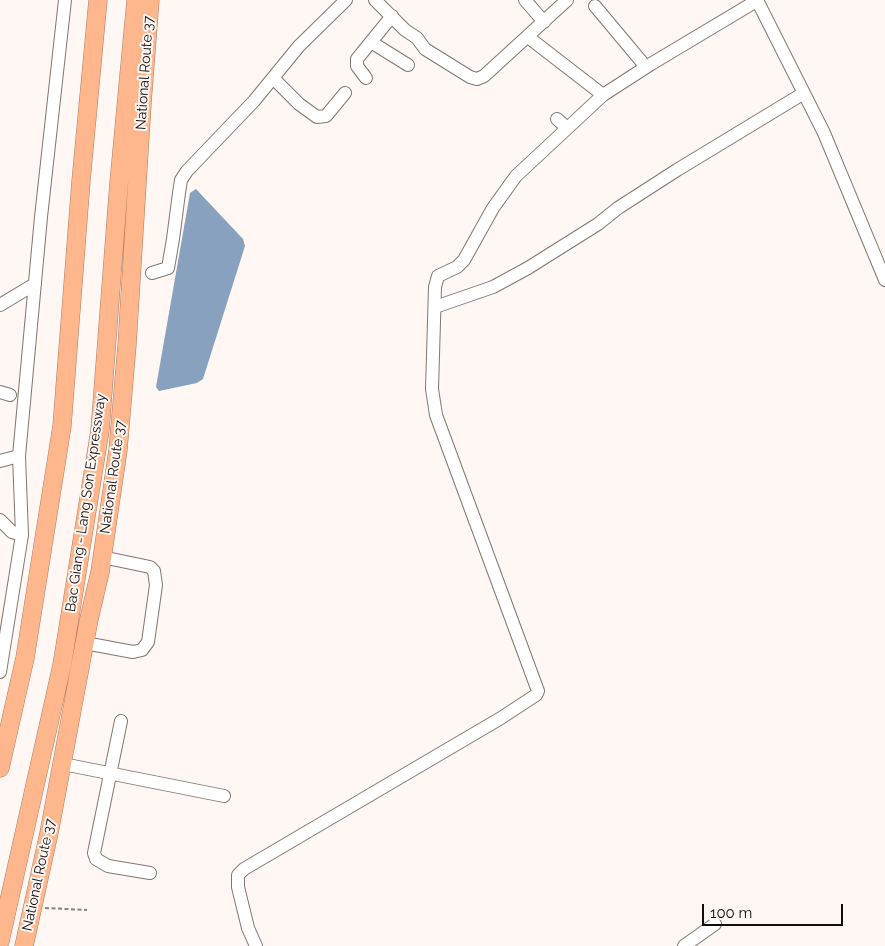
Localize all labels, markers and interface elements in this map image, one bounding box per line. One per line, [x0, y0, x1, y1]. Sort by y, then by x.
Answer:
street label: National Route 37 [133, 15, 157, 131]
street label: Bac Giang - Lang Son Expressway [62, 393, 110, 613]
street label: National Route 37 [97, 419, 129, 535]
street label: National Route 37 [19, 817, 59, 933]
scale bar [705, 894, 846, 926]
text: 100 m [710, 904, 752, 922]

